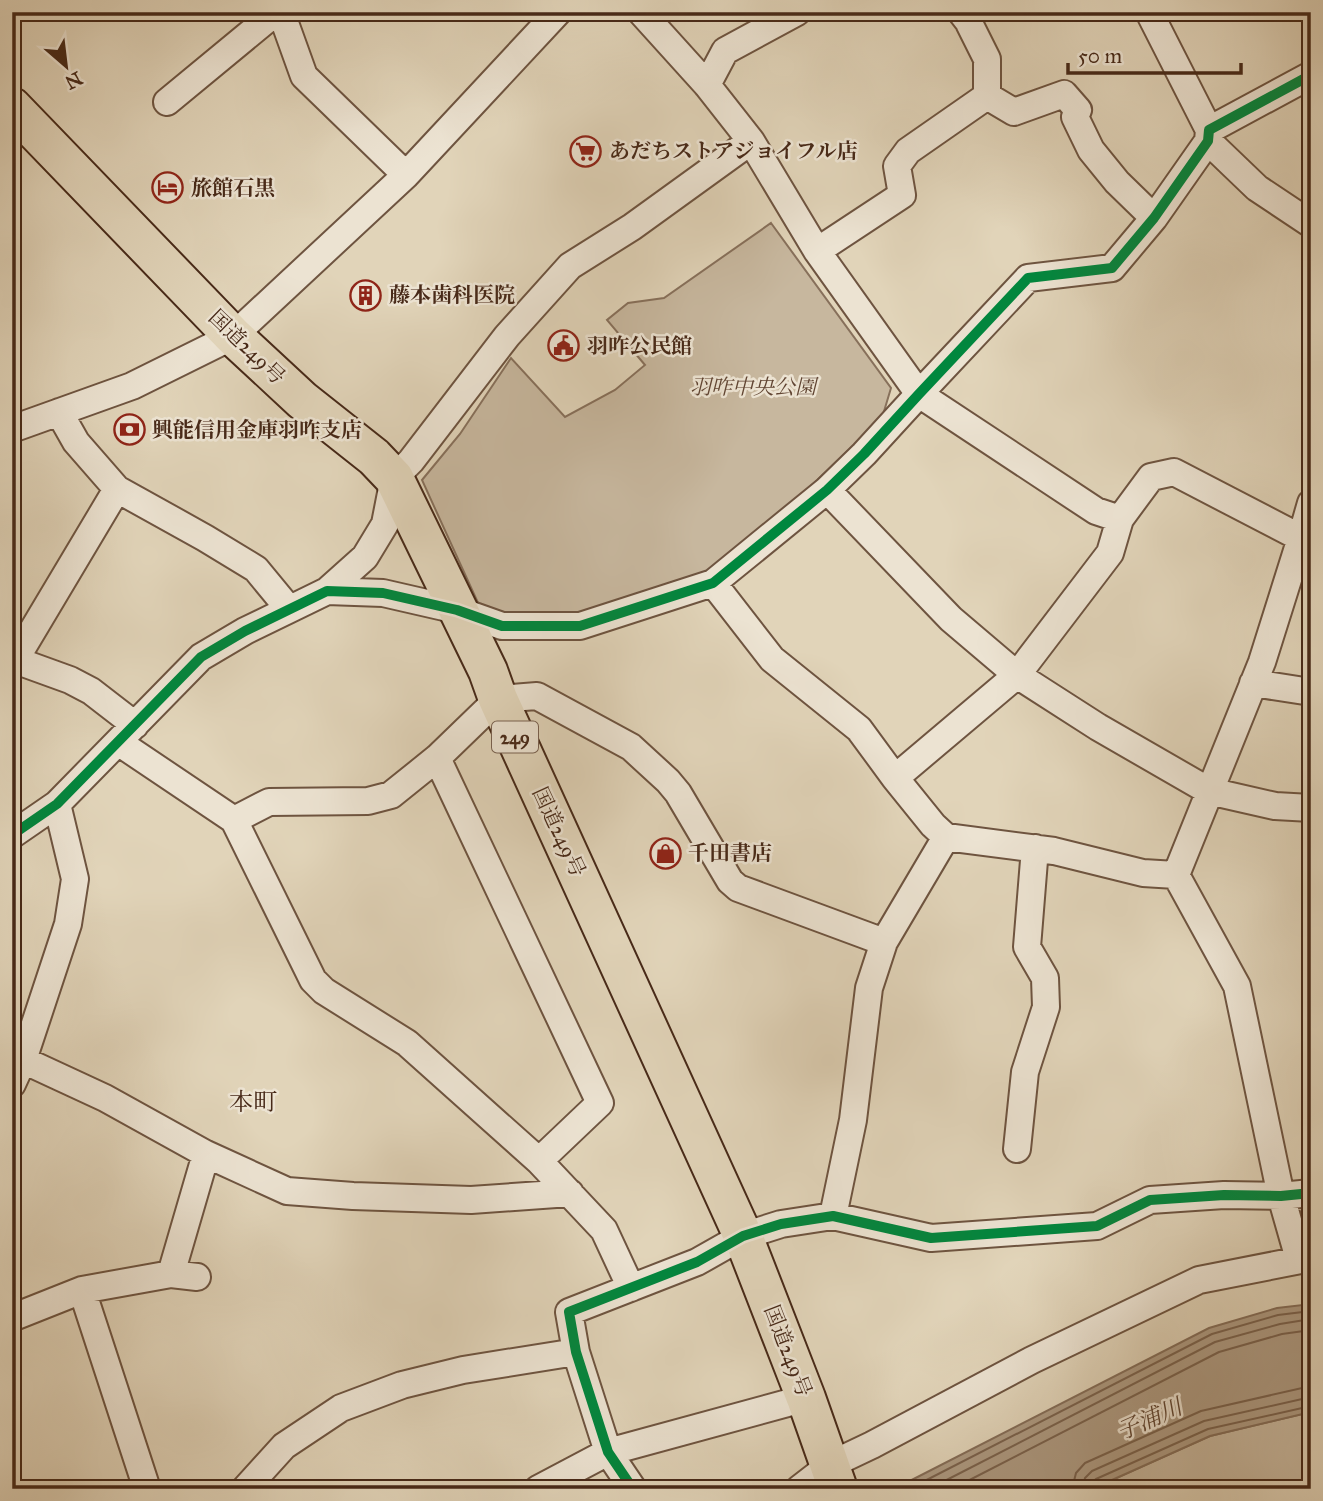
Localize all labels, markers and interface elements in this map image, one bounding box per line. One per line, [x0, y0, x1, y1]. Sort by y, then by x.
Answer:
north arrow [32, 32, 102, 102]
scale bar [1068, 32, 1241, 76]
text: 50 m [1078, 43, 1123, 69]
text: N [61, 67, 86, 95]
supermarket icon: あだちストアジョイフル店 [569, 134, 603, 168]
place label: あだちストアジョイフル店 [609, 138, 858, 164]
hotel icon: 旅館石黒 [151, 171, 185, 205]
place label: 旅館石黒 [191, 175, 275, 201]
building icon: 藤本歯科医院 [349, 278, 383, 312]
place label: 藤本歯科医院 [389, 282, 515, 308]
street label: 国道249号 [203, 304, 291, 390]
public building icon: 羽咋公民館 [547, 329, 581, 363]
place label: 羽咋公民館 [587, 333, 692, 359]
park label: 羽咋中央公園 [690, 374, 819, 400]
bank icon: 興能信用金庫羽咋支店 [112, 413, 146, 447]
place label: 興能信用金庫羽咋支店 [152, 417, 362, 443]
road number: 249 [492, 722, 538, 752]
street label: 国道249号 [527, 783, 591, 881]
shop icon: 千田書店 [648, 836, 682, 870]
place label: 千田書店 [688, 840, 772, 866]
district label: 本町 [229, 1087, 277, 1117]
street label: 国道249号 [759, 1301, 817, 1401]
water label: 子浦川 [1112, 1391, 1189, 1446]

